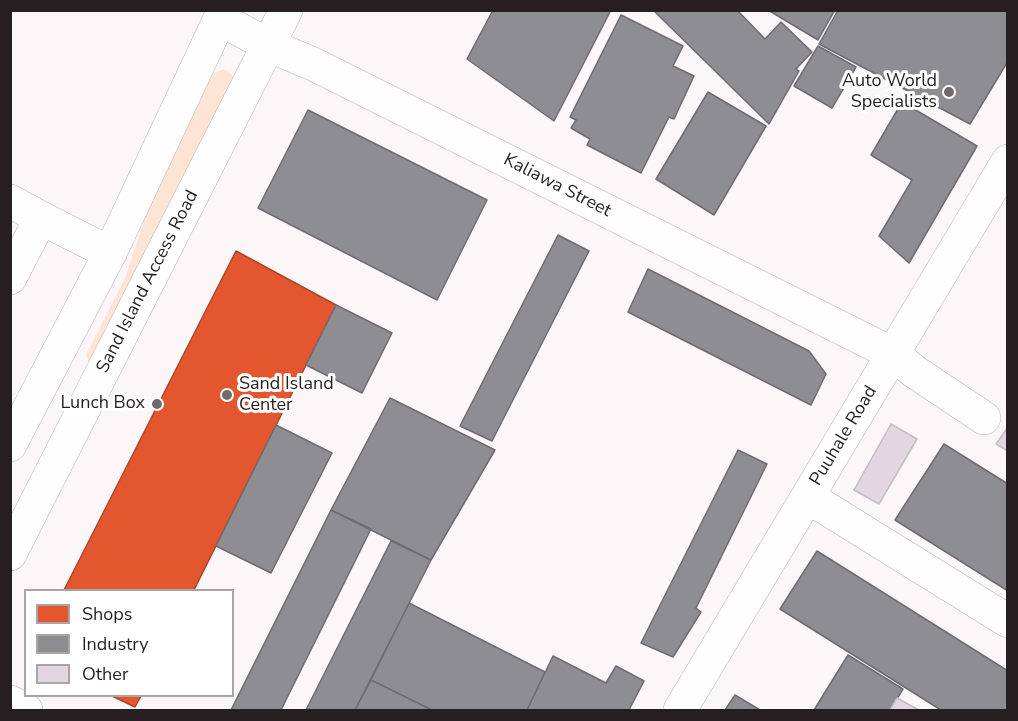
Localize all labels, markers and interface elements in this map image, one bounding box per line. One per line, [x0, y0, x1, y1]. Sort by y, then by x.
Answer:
place label: Auto World Specialists [842, 71, 937, 113]
marker: Auto World Specialists [942, 85, 956, 99]
street label: Kaliawa Street [500, 150, 614, 222]
street label: Sand Island Access Road [92, 187, 204, 377]
place label: Sand Island Center [239, 374, 334, 416]
street label: Puuhale Road [806, 382, 882, 490]
marker: Sand Island Center [220, 388, 234, 402]
place label: Lunch Box [60, 393, 145, 415]
marker: Lunch Box [150, 397, 164, 411]
legend [24, 589, 234, 697]
text: Shops [82, 602, 132, 626]
text: Industry [82, 632, 149, 656]
text: Other [82, 662, 128, 686]

